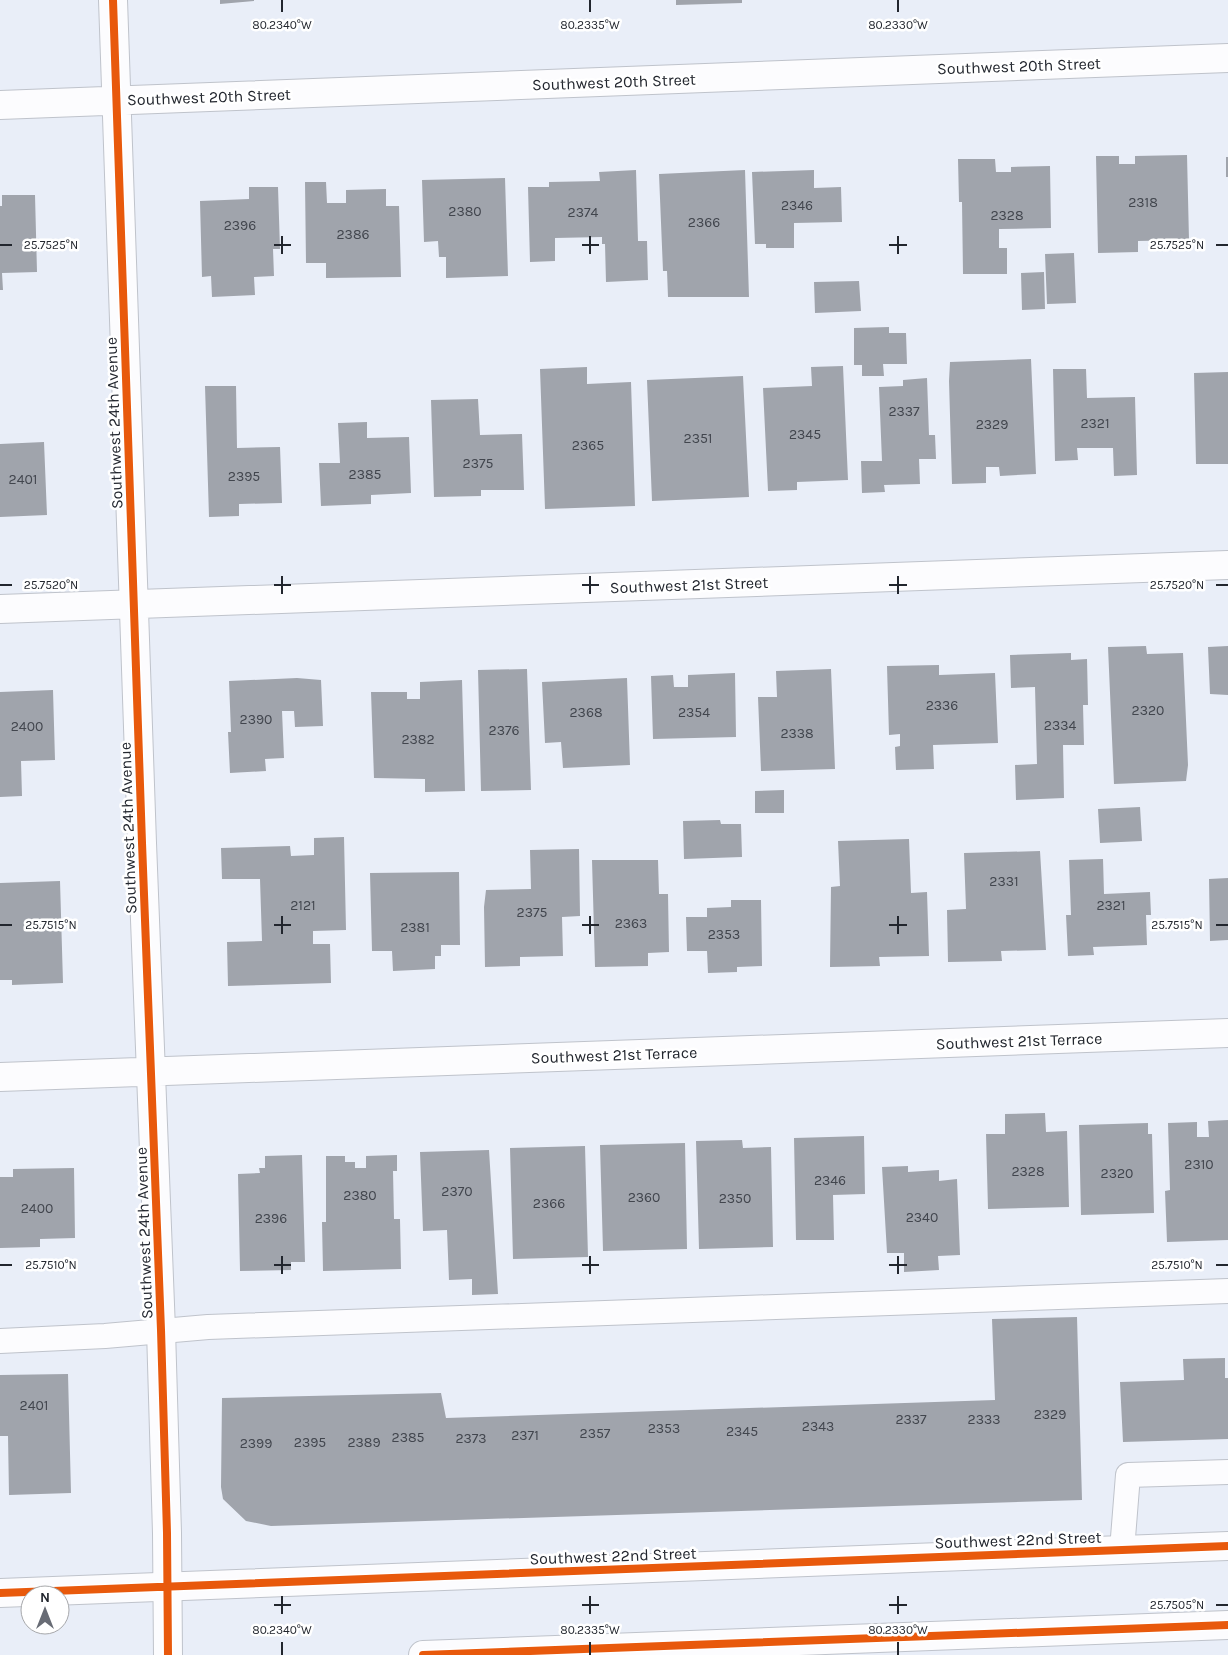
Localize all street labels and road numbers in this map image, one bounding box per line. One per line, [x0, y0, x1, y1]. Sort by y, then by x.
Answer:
street label: Southwest 20th Street [937, 54, 1101, 78]
street label: Southwest 20th Street [532, 70, 696, 94]
street label: Southwest 20th Street [127, 85, 291, 109]
street label: Southwest 24th Avenue [102, 337, 126, 509]
street label: Southwest 21st Street [609, 573, 769, 597]
street label: Southwest 24th Avenue [116, 742, 140, 914]
street label: Southwest 21st Terrace [935, 1029, 1103, 1053]
street label: Southwest 21st Terrace [530, 1043, 698, 1067]
street label: Southwest 24th Avenue [132, 1147, 156, 1319]
street label: Southwest 22nd Street [934, 1528, 1102, 1552]
street label: Southwest 22nd Street [529, 1544, 697, 1568]

